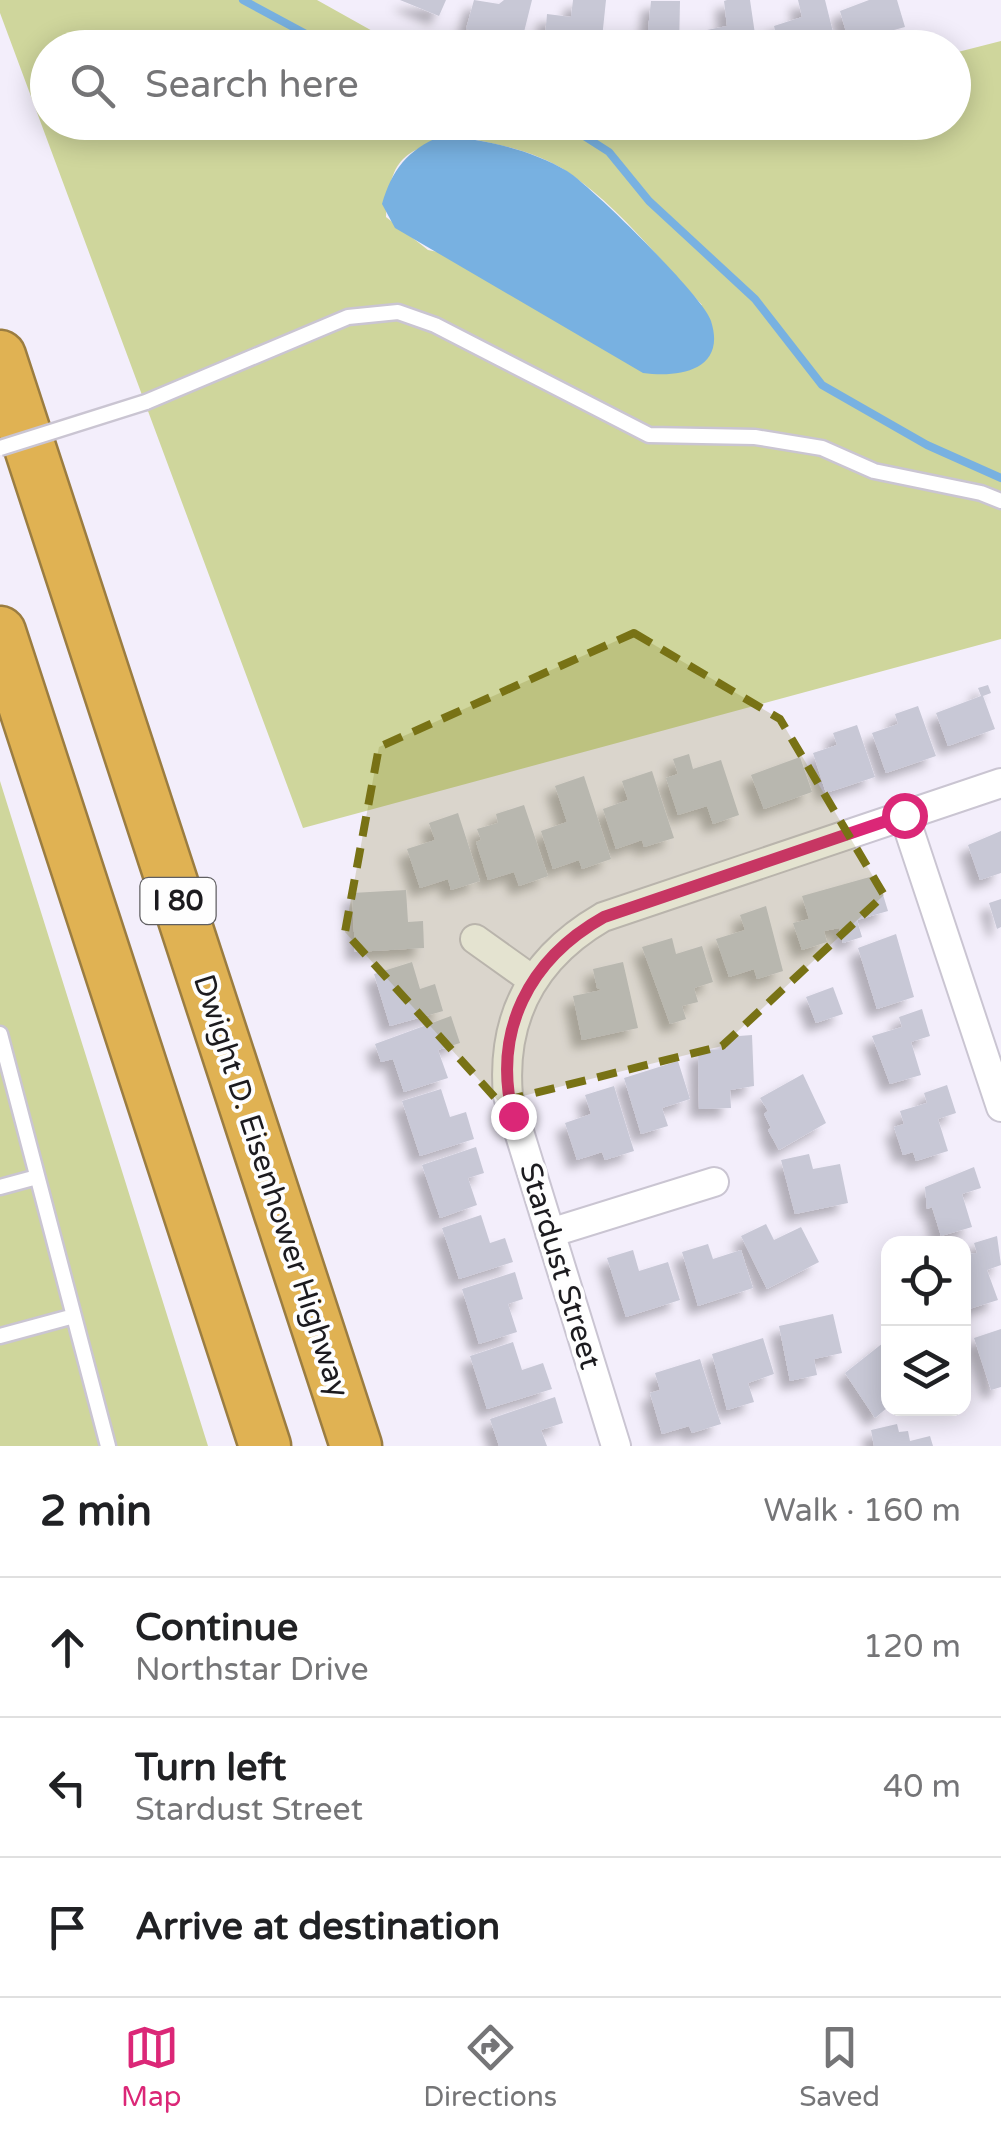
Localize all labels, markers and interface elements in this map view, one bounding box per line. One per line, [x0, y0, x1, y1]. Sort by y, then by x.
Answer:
search box [30, 30, 971, 140]
icon: search [65, 58, 120, 113]
text: Search here [145, 62, 359, 108]
route start [882, 793, 928, 839]
road number: I 80 [140, 878, 216, 924]
street label: Dwight D. Eisenhower Highway [185, 970, 357, 1402]
route end [491, 1094, 537, 1140]
street label: Stardust Street [511, 1158, 609, 1374]
map controls [881, 1236, 971, 1416]
button: locate [881, 1236, 971, 1326]
button: layers [881, 1326, 971, 1416]
text: 2 min [40, 1486, 152, 1537]
text: Walk · 160 m [764, 1492, 961, 1530]
text: Continue [135, 1605, 298, 1651]
icon: ahead [40, 1620, 95, 1675]
text: 120 m [863, 1628, 961, 1666]
text: Northstar Drive [135, 1651, 369, 1689]
text: Turn left [135, 1745, 286, 1791]
icon: left [40, 1760, 95, 1815]
text: 40 m [883, 1768, 961, 1806]
text: Stardust Street [135, 1791, 363, 1829]
icon: arrive [40, 1900, 95, 1955]
text: Arrive at destination [135, 1904, 500, 1950]
tab: Map [121, 2020, 181, 2114]
tab: Directions [423, 2020, 557, 2114]
tab: Saved [799, 2020, 880, 2114]

